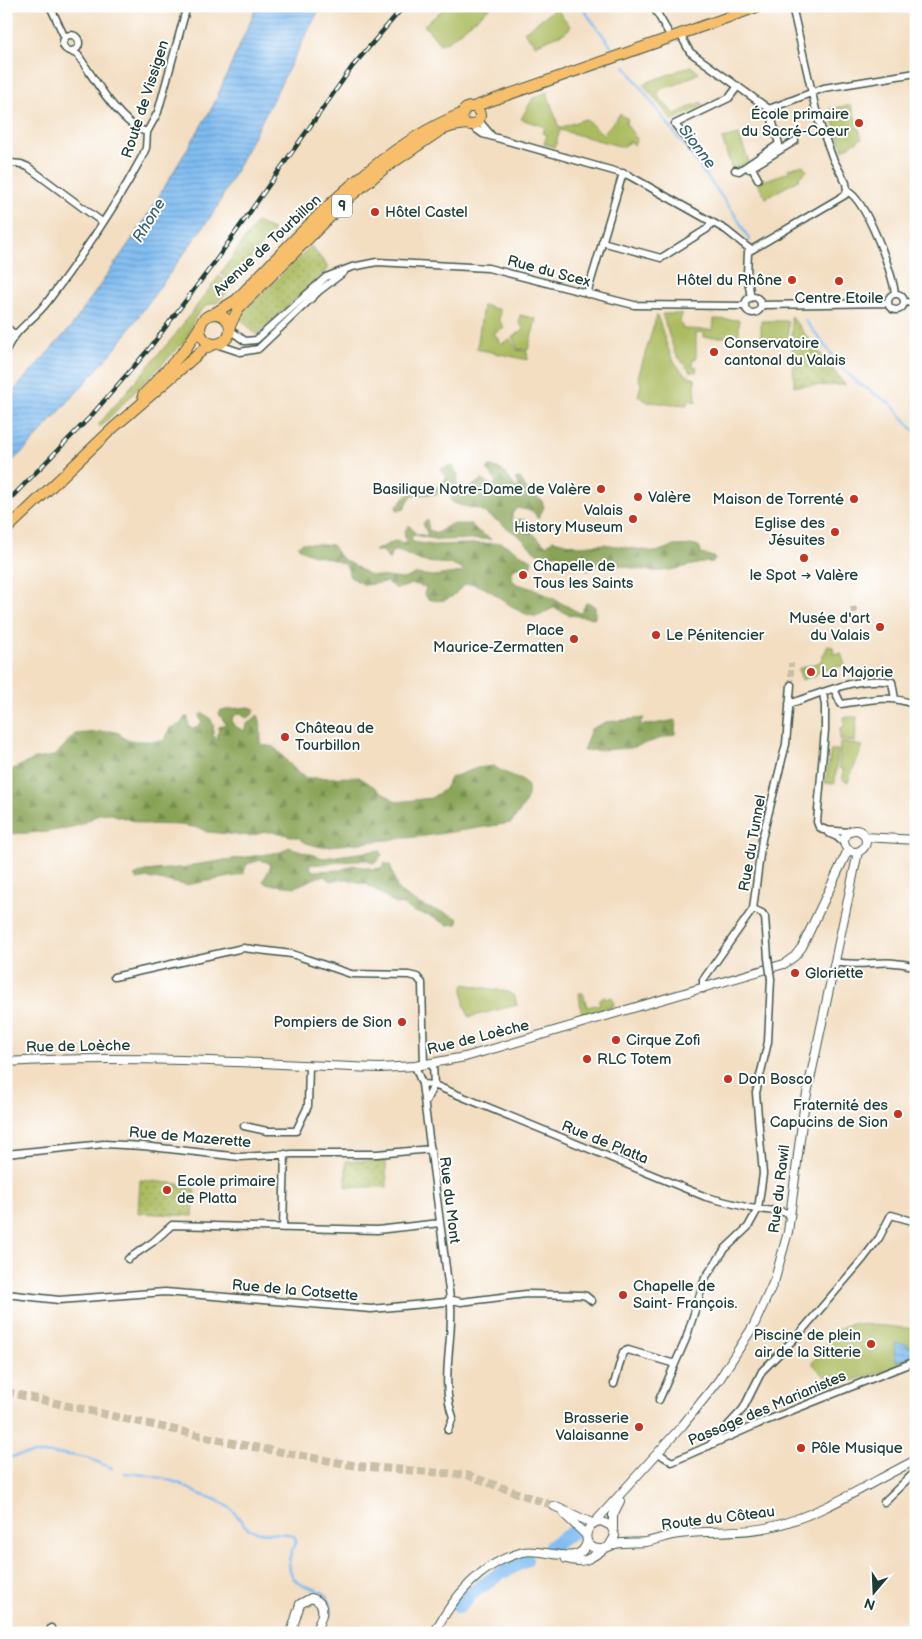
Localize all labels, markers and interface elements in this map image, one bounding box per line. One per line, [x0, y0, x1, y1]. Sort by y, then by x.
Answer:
street label: Route de Vissigen [117, 38, 173, 160]
place label: École primaire du Sacré-Coeur [741, 105, 850, 141]
marker: École primaire du Sacré-Coeur [853, 117, 865, 129]
water label: Sionne [674, 121, 720, 173]
street label: Avenue de Tourbillon [209, 190, 325, 300]
water label: Rhone [129, 195, 170, 246]
road number: 9 [332, 195, 352, 218]
place label: Hôtel Castel [385, 203, 468, 222]
marker: Hôtel Castel [369, 206, 381, 218]
street label: Rue du Scex [505, 251, 593, 292]
place label: Hôtel du Rhône [677, 271, 782, 290]
marker: Hôtel du Rhône [786, 274, 798, 286]
marker: Centre Etoile [833, 275, 845, 287]
place label: Centre Etoile [795, 289, 884, 308]
place label: Conservatoire cantonal du Valais [724, 334, 846, 370]
marker: Conservatoire cantonal du Valais [708, 346, 720, 358]
place label: Basilique Notre-Dame de Valère [372, 480, 591, 499]
marker: Basilique Notre-Dame de Valère [595, 483, 607, 495]
place label: Valère [648, 488, 691, 507]
place label: Maison de Torrenté [712, 490, 844, 509]
marker: Valère [632, 491, 644, 503]
marker: Maison de Torrenté [848, 493, 860, 505]
place label: Valais History Museum [514, 501, 624, 537]
marker: Valais History Museum [627, 513, 639, 525]
place label: Eglise des Jésuites [754, 514, 826, 550]
marker: Eglise des Jésuites [829, 526, 841, 538]
marker: le Spot → Valère [798, 552, 810, 564]
place label: Chapelle de Tous les Saints [533, 557, 634, 593]
place label: le Spot → Valère [750, 566, 858, 585]
marker: Chapelle de Tous les Saints [517, 569, 529, 581]
place label: Musée d'art du Valais [789, 609, 871, 645]
place label: Place Maurice-Zermatten [433, 621, 564, 657]
marker: Musée d'art du Valais [874, 621, 886, 633]
place label: Le Pénitencier [666, 626, 765, 645]
marker: Le Pénitencier [650, 629, 662, 641]
marker: Place Maurice-Zermatten [568, 633, 580, 645]
place label: La Majorie [821, 663, 893, 682]
marker: La Majorie [805, 666, 817, 678]
place label: Château de Tourbillon [295, 719, 374, 755]
marker: Château de Tourbillon [279, 731, 291, 743]
street label: Rue du Tunnel [735, 793, 770, 893]
place label: Gloriette [805, 964, 864, 983]
marker: Gloriette [789, 967, 801, 979]
place label: Pompiers de Sion [273, 1013, 392, 1032]
marker: Pompiers de Sion [396, 1016, 408, 1028]
street label: Rue de Loèche [425, 1016, 531, 1059]
place label: Cirque Zofi [626, 1031, 700, 1050]
marker: Cirque Zofi [610, 1034, 622, 1046]
street label: Rue de Loèche [26, 1036, 130, 1057]
place label: RLC Totem [597, 1050, 671, 1069]
marker: RLC Totem [581, 1053, 593, 1065]
place label: Don Bosco [738, 1070, 812, 1089]
marker: Don Bosco [722, 1073, 734, 1085]
place label: Fraternité des Capucins de Sion [770, 1096, 889, 1132]
marker: Fraternité des Capucins de Sion [892, 1108, 904, 1120]
street label: Rue de Platta [559, 1116, 651, 1168]
street label: Rue de Mazerette [128, 1123, 252, 1152]
street label: Rue du Rawil [765, 1144, 794, 1234]
street label: Rue du Mont [435, 1155, 464, 1245]
place label: Ecole primaire de Platta [177, 1172, 276, 1208]
marker: Ecole primaire de Platta [161, 1184, 173, 1196]
street label: Rue de la Cotsette [231, 1276, 359, 1305]
place label: Chapelle de Saint- François. [633, 1277, 738, 1313]
marker: Chapelle de Saint- François. [617, 1289, 629, 1301]
place label: Piscine de plein air de la Sitterie [753, 1326, 861, 1362]
marker: Piscine de plein air de la Sitterie [865, 1338, 877, 1350]
street label: Passage des Marianistes [685, 1366, 850, 1450]
place label: Brasserie Valaisanne [555, 1409, 629, 1445]
marker: Brasserie Valaisanne [633, 1421, 645, 1433]
place label: Pôle Musique [811, 1439, 903, 1458]
marker: Pôle Musique [795, 1442, 807, 1454]
street label: Route du Côteau [660, 1502, 776, 1535]
north arrow [850, 1566, 900, 1616]
text: N [862, 1594, 878, 1614]

